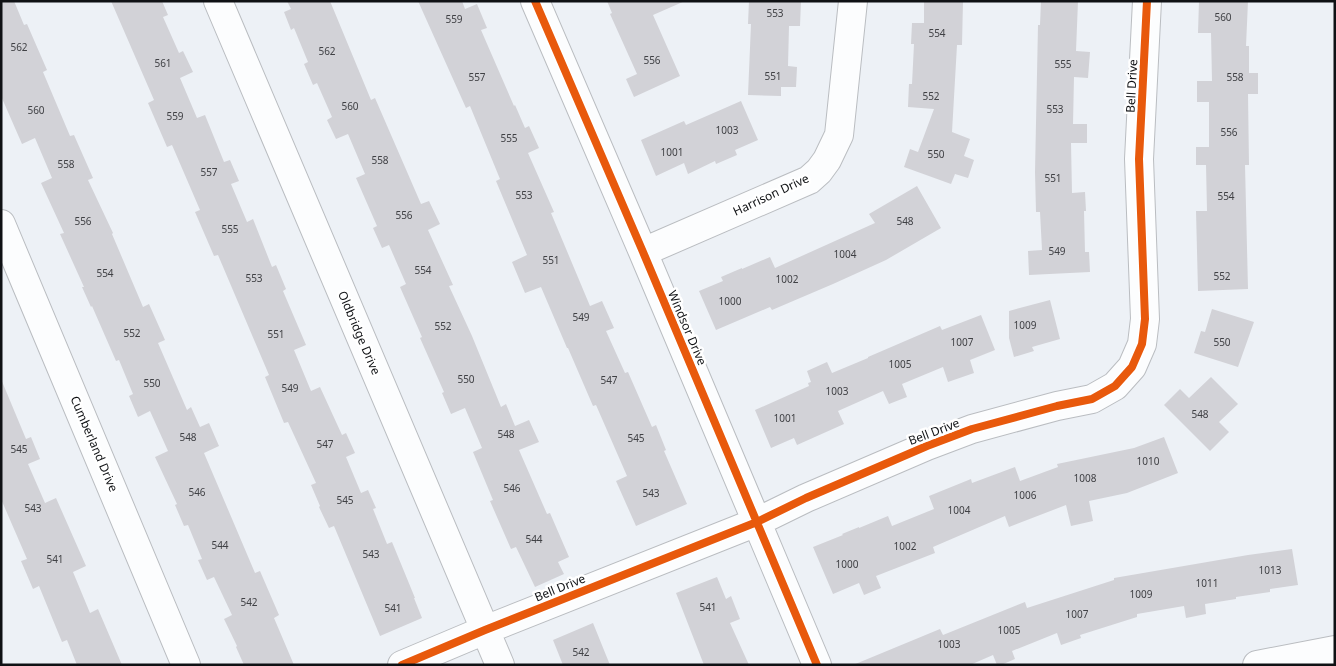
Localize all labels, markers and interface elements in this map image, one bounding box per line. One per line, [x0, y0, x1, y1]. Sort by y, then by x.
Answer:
house number: 553 [766, 6, 784, 20]
house number: 560 [1214, 10, 1232, 24]
house number: 559 [445, 12, 463, 26]
house number: 554 [928, 26, 946, 40]
house number: 562 [10, 40, 28, 54]
house number: 562 [318, 44, 336, 58]
house number: 556 [643, 53, 661, 67]
house number: 561 [154, 56, 172, 70]
house number: 555 [1054, 57, 1072, 71]
street label: Bell Drive [1122, 59, 1141, 113]
house number: 551 [764, 69, 782, 83]
house number: 557 [468, 70, 486, 84]
house number: 558 [1226, 70, 1244, 84]
house number: 552 [922, 89, 940, 103]
house number: 560 [341, 99, 359, 113]
house number: 553 [1046, 102, 1064, 116]
house number: 560 [27, 103, 45, 117]
house number: 559 [166, 109, 184, 123]
house number: 1003 [716, 123, 739, 137]
house number: 556 [1220, 125, 1238, 139]
house number: 555 [500, 131, 518, 145]
house number: 1001 [661, 145, 683, 159]
house number: 550 [927, 147, 945, 161]
house number: 558 [371, 153, 389, 167]
house number: 558 [57, 157, 75, 171]
house number: 557 [200, 165, 218, 179]
street label: Harrison Drive [730, 169, 812, 220]
house number: 551 [1044, 171, 1062, 185]
house number: 553 [515, 188, 533, 202]
house number: 554 [1217, 189, 1235, 203]
house number: 556 [395, 208, 413, 222]
house number: 556 [74, 214, 92, 228]
house number: 548 [896, 214, 914, 228]
house number: 555 [221, 222, 239, 236]
house number: 549 [1048, 244, 1066, 258]
house number: 1004 [834, 247, 857, 261]
house number: 551 [542, 253, 560, 267]
house number: 554 [414, 263, 432, 277]
house number: 554 [96, 266, 114, 280]
house number: 552 [1213, 269, 1231, 283]
house number: 553 [245, 271, 263, 285]
house number: 1002 [776, 272, 799, 286]
street label: Oldbridge Drive [334, 288, 385, 378]
street label: Windsor Drive [664, 288, 711, 368]
house number: 1000 [719, 294, 742, 308]
house number: 549 [572, 310, 590, 324]
house number: 1009 [1014, 318, 1037, 332]
house number: 552 [434, 319, 452, 333]
house number: 552 [123, 326, 141, 340]
house number: 551 [267, 327, 285, 341]
house number: 1007 [951, 335, 974, 349]
house number: 550 [1213, 335, 1231, 349]
house number: 1005 [889, 357, 912, 371]
house number: 550 [457, 372, 475, 386]
house number: 547 [600, 373, 618, 387]
house number: 550 [143, 376, 161, 390]
house number: 549 [281, 381, 299, 395]
house number: 1003 [826, 384, 849, 398]
street label: Cumberland Drive [67, 393, 122, 495]
house number: 548 [1191, 407, 1209, 421]
house number: 1001 [774, 411, 796, 425]
street label: Bell Drive [906, 414, 962, 449]
house number: 548 [497, 427, 515, 441]
house number: 548 [179, 430, 197, 444]
house number: 545 [627, 431, 645, 445]
house number: 547 [316, 437, 334, 451]
house number: 545 [10, 442, 28, 456]
house number: 1010 [1137, 454, 1160, 468]
house number: 1008 [1074, 471, 1097, 485]
house number: 546 [503, 481, 521, 495]
house number: 546 [188, 485, 206, 499]
house number: 543 [642, 486, 660, 500]
house number: 1006 [1014, 488, 1037, 502]
house number: 545 [336, 493, 354, 507]
house number: 543 [24, 501, 42, 515]
house number: 1004 [948, 503, 971, 517]
house number: 544 [525, 532, 543, 546]
house number: 544 [211, 538, 229, 552]
house number: 1002 [894, 539, 917, 553]
house number: 543 [362, 547, 380, 561]
house number: 541 [46, 552, 64, 566]
house number: 1000 [836, 557, 859, 571]
house number: 1013 [1259, 563, 1282, 577]
street label: Bell Drive [532, 570, 588, 605]
house number: 1011 [1196, 576, 1218, 590]
house number: 1009 [1130, 587, 1153, 601]
house number: 542 [240, 595, 258, 609]
house number: 541 [699, 600, 717, 614]
house number: 541 [384, 601, 402, 615]
house number: 1007 [1066, 607, 1089, 621]
house number: 1005 [998, 623, 1021, 637]
house number: 1003 [938, 637, 961, 651]
house number: 542 [572, 645, 590, 659]

